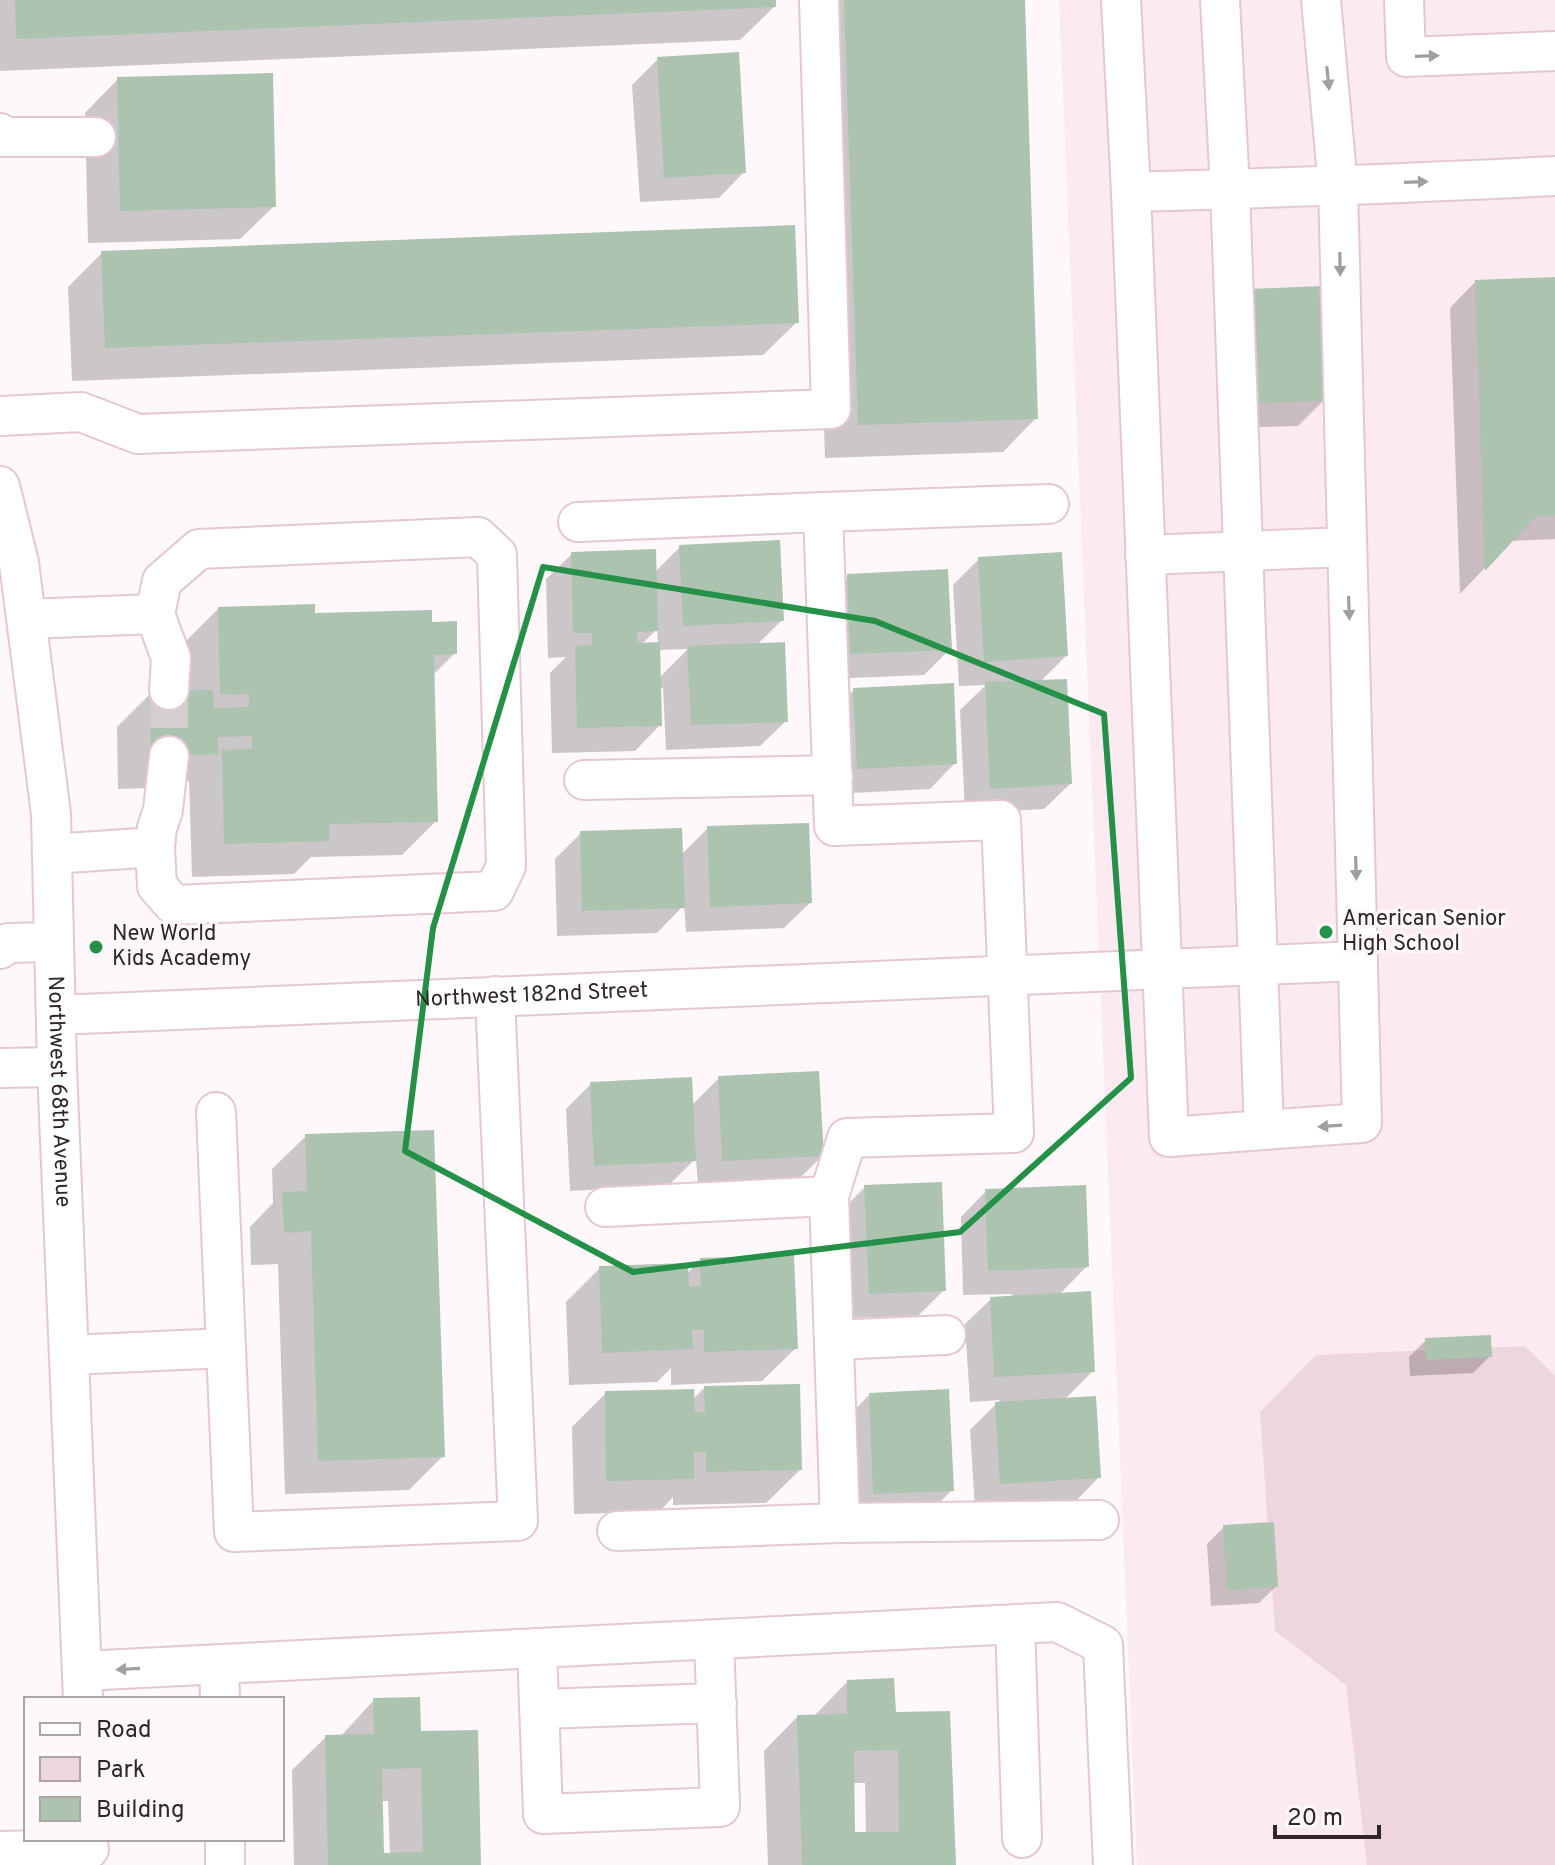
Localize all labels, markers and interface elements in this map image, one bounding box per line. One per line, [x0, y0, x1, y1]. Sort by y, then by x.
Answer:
one-way arrow [1415, 50, 1440, 63]
one-way arrow [1321, 66, 1334, 91]
one-way arrow [1404, 176, 1429, 189]
one-way arrow [1334, 252, 1347, 277]
one-way arrow [1342, 596, 1355, 621]
one-way arrow [1349, 856, 1362, 881]
place label: American Senior High School [1342, 906, 1506, 958]
place label: New World Kids Academy [112, 921, 251, 973]
marker: American Senior High School [1317, 923, 1335, 941]
marker: New World Kids Academy [87, 938, 105, 956]
street label: Northwest 68th Avenue [41, 975, 76, 1208]
street label: Northwest 182nd Street [415, 977, 649, 1014]
one-way arrow [1317, 1120, 1342, 1133]
one-way arrow [115, 1663, 140, 1676]
legend [24, 1697, 284, 1841]
text: Road [96, 1716, 152, 1746]
text: Park [96, 1756, 146, 1786]
scale bar [1275, 1789, 1379, 1839]
text: Building [96, 1796, 185, 1826]
text: 20 m [1287, 1804, 1343, 1834]

